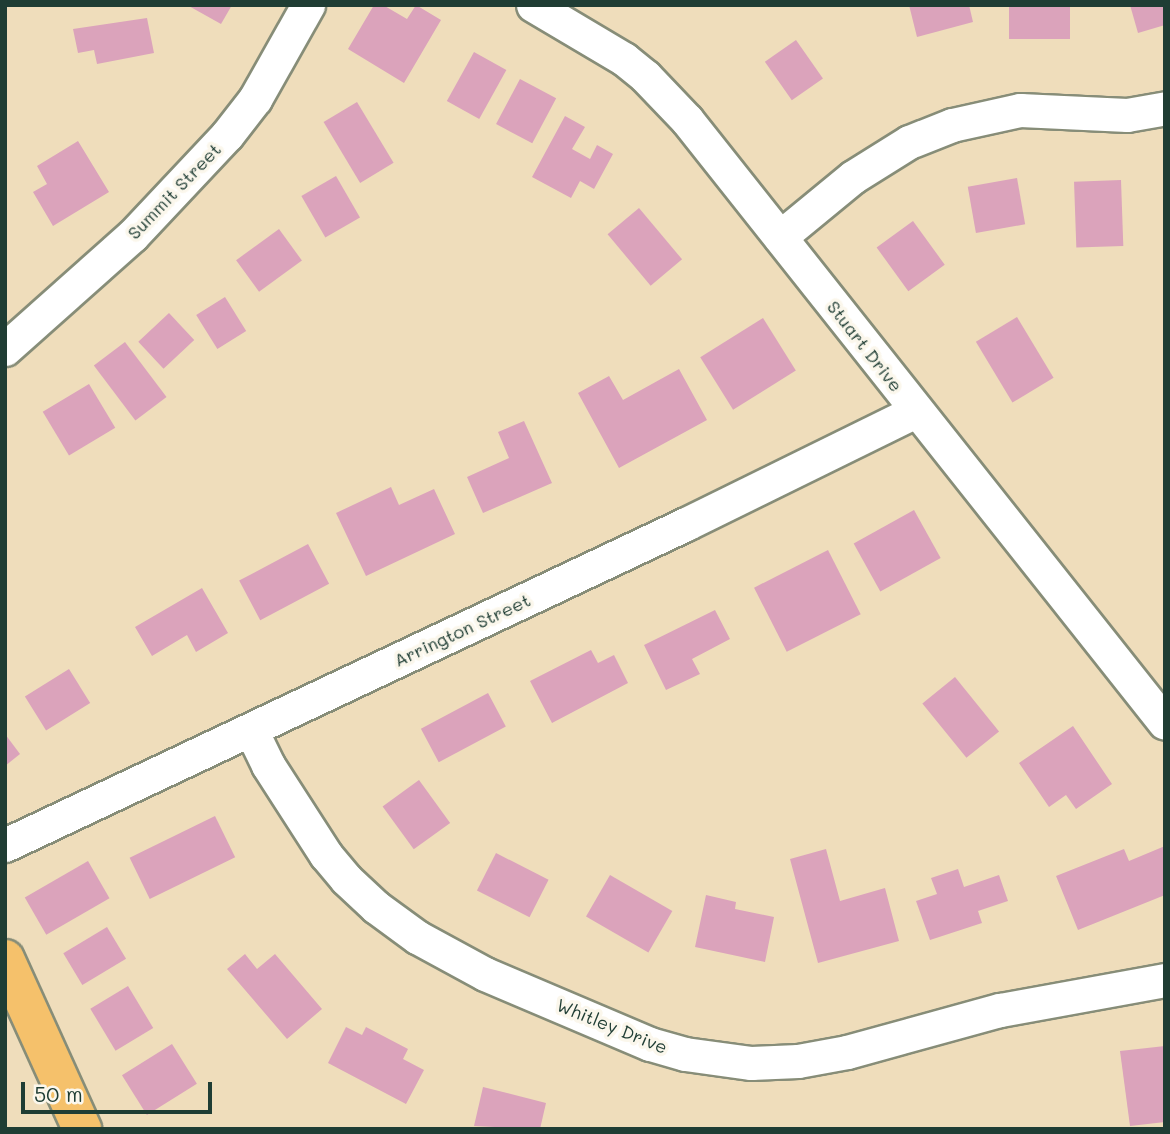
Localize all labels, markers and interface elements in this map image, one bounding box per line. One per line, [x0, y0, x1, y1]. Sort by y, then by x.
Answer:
street label: Summit Street [123, 138, 225, 244]
street label: Stuart Drive [823, 296, 907, 396]
street label: Arrington Street [390, 589, 534, 671]
street label: Whitley Drive [553, 994, 671, 1058]
scale bar [24, 1068, 215, 1112]
text: 50 m [34, 1080, 83, 1107]

